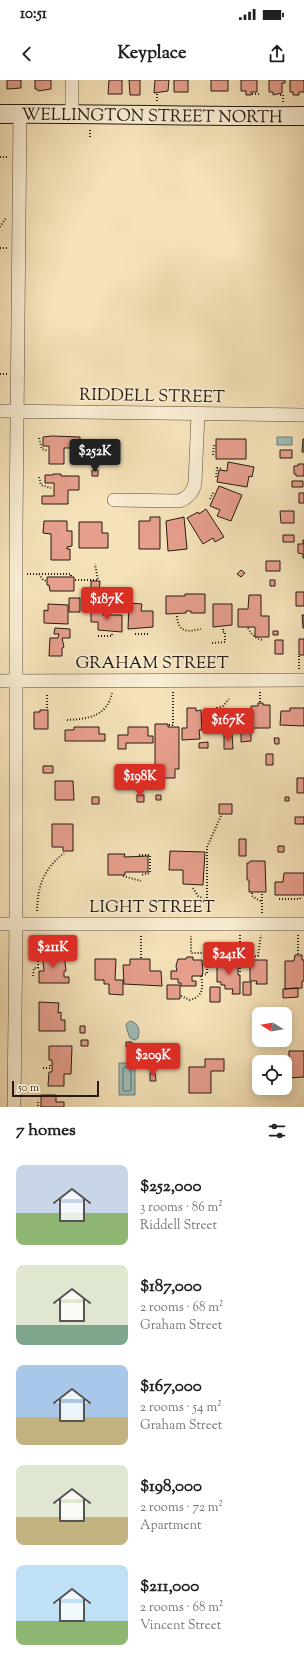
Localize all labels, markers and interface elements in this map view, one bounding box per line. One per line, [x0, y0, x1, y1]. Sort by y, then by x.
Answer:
text: 10:51 [20, 4, 47, 25]
text: Keyplace [118, 41, 186, 67]
icon: back [16, 43, 38, 65]
icon: share [266, 43, 288, 65]
street label: WELLINGTON STREET NORTH [22, 104, 283, 130]
street label: RIDDELL STREET [79, 384, 225, 410]
pin: $252K [67, 439, 123, 473]
text: $252K [79, 443, 111, 461]
pin: $187K [79, 587, 135, 621]
text: $187K [90, 591, 124, 609]
street label: GRAHAM STREET [75, 652, 229, 676]
pin: $167K [200, 708, 256, 742]
text: $167K [211, 712, 245, 730]
pin: $198K [112, 764, 168, 798]
text: $198K [123, 768, 157, 786]
street label: LIGHT STREET [89, 896, 215, 920]
pin: $211K [25, 935, 81, 969]
text: $211K [37, 939, 69, 957]
pin: $241K [201, 942, 257, 976]
text: $241K [212, 946, 246, 964]
north arrow [252, 1007, 292, 1047]
map controls [252, 1007, 292, 1095]
pin: $209K [125, 1043, 181, 1077]
text: $209K [135, 1047, 171, 1065]
button: locate [252, 1055, 292, 1095]
scale bar [12, 1079, 99, 1098]
text: 50 m [18, 1080, 39, 1096]
text: 7 homes [16, 1119, 76, 1143]
icon: filters [266, 1120, 288, 1142]
text: $252,000 [140, 1175, 202, 1199]
icon: home [48, 1181, 96, 1229]
text: 3 rooms · 86 m² [140, 1199, 223, 1217]
text: Riddell Street [140, 1217, 217, 1235]
text: $187,000 [140, 1275, 202, 1299]
icon: home [48, 1281, 96, 1329]
text: 2 rooms · 68 m² [140, 1299, 224, 1317]
text: Graham Street [140, 1317, 222, 1335]
text: $167,000 [140, 1375, 202, 1399]
icon: home [48, 1381, 96, 1429]
text: 2 rooms · 54 m² [140, 1399, 222, 1417]
text: Graham Street [140, 1417, 222, 1435]
text: $198,000 [140, 1475, 202, 1499]
icon: home [48, 1481, 96, 1529]
text: 2 rooms · 72 m² [140, 1499, 223, 1517]
text: Apartment [140, 1517, 201, 1535]
text: $211,000 [140, 1575, 199, 1599]
icon: home [48, 1581, 96, 1629]
text: 2 rooms · 68 m² [140, 1599, 224, 1617]
text: Vincent Street [140, 1617, 221, 1635]

